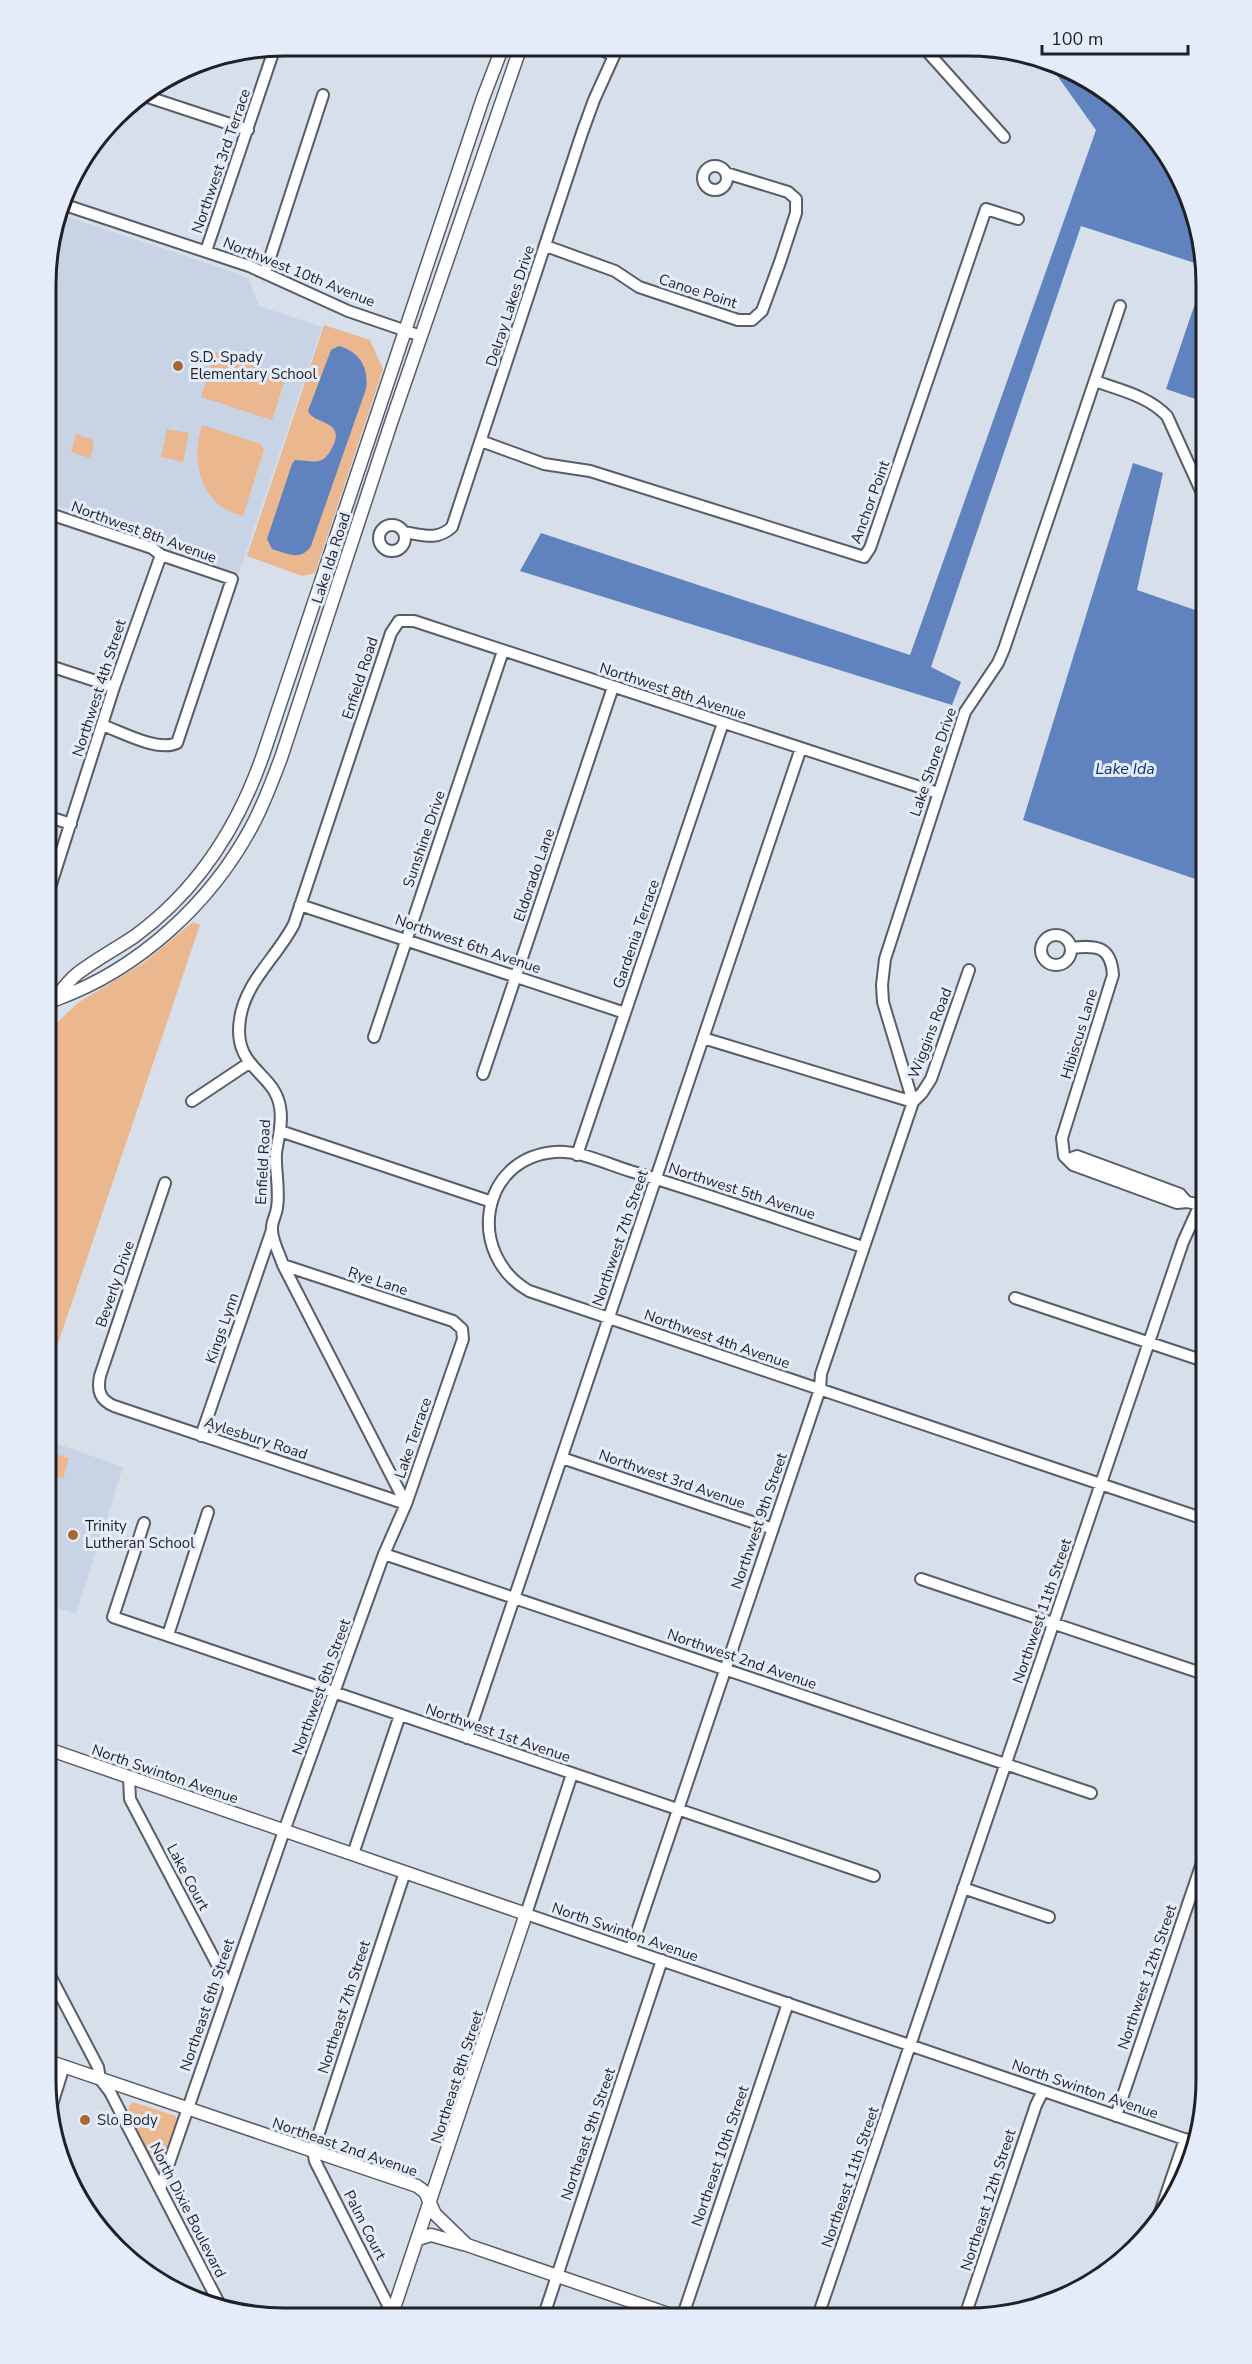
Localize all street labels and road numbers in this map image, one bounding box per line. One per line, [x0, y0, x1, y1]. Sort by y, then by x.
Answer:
street label: Northwest 3rd Terrace [187, 86, 255, 236]
street label: Northwest 10th Avenue [220, 232, 378, 312]
street label: Delray Lakes Drive [481, 243, 539, 369]
street label: Canoe Point [656, 269, 740, 313]
street label: Anchor Point [846, 457, 895, 546]
street label: Northwest 8th Avenue [69, 496, 219, 568]
street label: Lake Ida Road [307, 510, 355, 606]
street label: Northwest 4th Street [67, 616, 131, 759]
street label: Enfield Road [337, 634, 383, 722]
street label: Northwest 8th Avenue [597, 658, 749, 724]
street label: Lake Shore Drive [905, 705, 961, 819]
street label: Sunshine Drive [398, 788, 450, 890]
street label: Eldorado Lane [509, 826, 559, 924]
street label: Gardenia Terrace [608, 877, 664, 991]
street label: Northwest 6th Avenue [392, 910, 544, 978]
street label: Wiggins Road [904, 985, 956, 1081]
street label: Hibiscus Lane [1056, 986, 1102, 1082]
street label: Enfield Road [251, 1119, 275, 1205]
street label: Northwest 5th Avenue [666, 1158, 818, 1224]
street label: Northwest 7th Street [587, 1166, 653, 1309]
street label: Beverly Drive [91, 1238, 139, 1330]
street label: Rye Lane [345, 1262, 411, 1300]
street label: Kings Lynn [201, 1290, 243, 1366]
street label: Northwest 4th Avenue [641, 1305, 793, 1373]
street label: Lake Terrace [390, 1395, 436, 1481]
street label: Aylesbury Road [202, 1412, 310, 1464]
street label: Northwest 3rd Avenue [596, 1445, 748, 1513]
street label: Northwest 9th Street [726, 1449, 792, 1592]
street label: Northwest 11th Street [1008, 1535, 1076, 1686]
street label: Northwest 6th Street [287, 1616, 355, 1758]
street label: Northwest 2nd Avenue [665, 1624, 819, 1694]
street label: Northwest 1st Avenue [423, 1699, 573, 1767]
street label: North Swinton Avenue [89, 1740, 241, 1808]
street label: Lake Court [162, 1840, 214, 1914]
street label: North Swinton Avenue [549, 1898, 701, 1966]
street label: Northwest 12th Street [1113, 1901, 1181, 2052]
street label: Northeast 6th Street [175, 1935, 239, 2074]
street label: Northeast 7th Street [313, 1937, 375, 2076]
street label: Northeast 8th Street [426, 2007, 488, 2146]
street label: North Swinton Avenue [1009, 2055, 1161, 2123]
street label: Northeast 9th Street [556, 2064, 620, 2203]
street label: Northeast 10th Street [687, 2082, 754, 2229]
street label: Northeast 11th Street [817, 2103, 884, 2250]
street label: Northeast 2nd Avenue [270, 2113, 420, 2181]
street label: Northeast 12th Street [956, 2126, 1021, 2273]
street label: North Dixie Boulevard [145, 2139, 231, 2281]
street label: Palm Court [339, 2187, 391, 2264]

